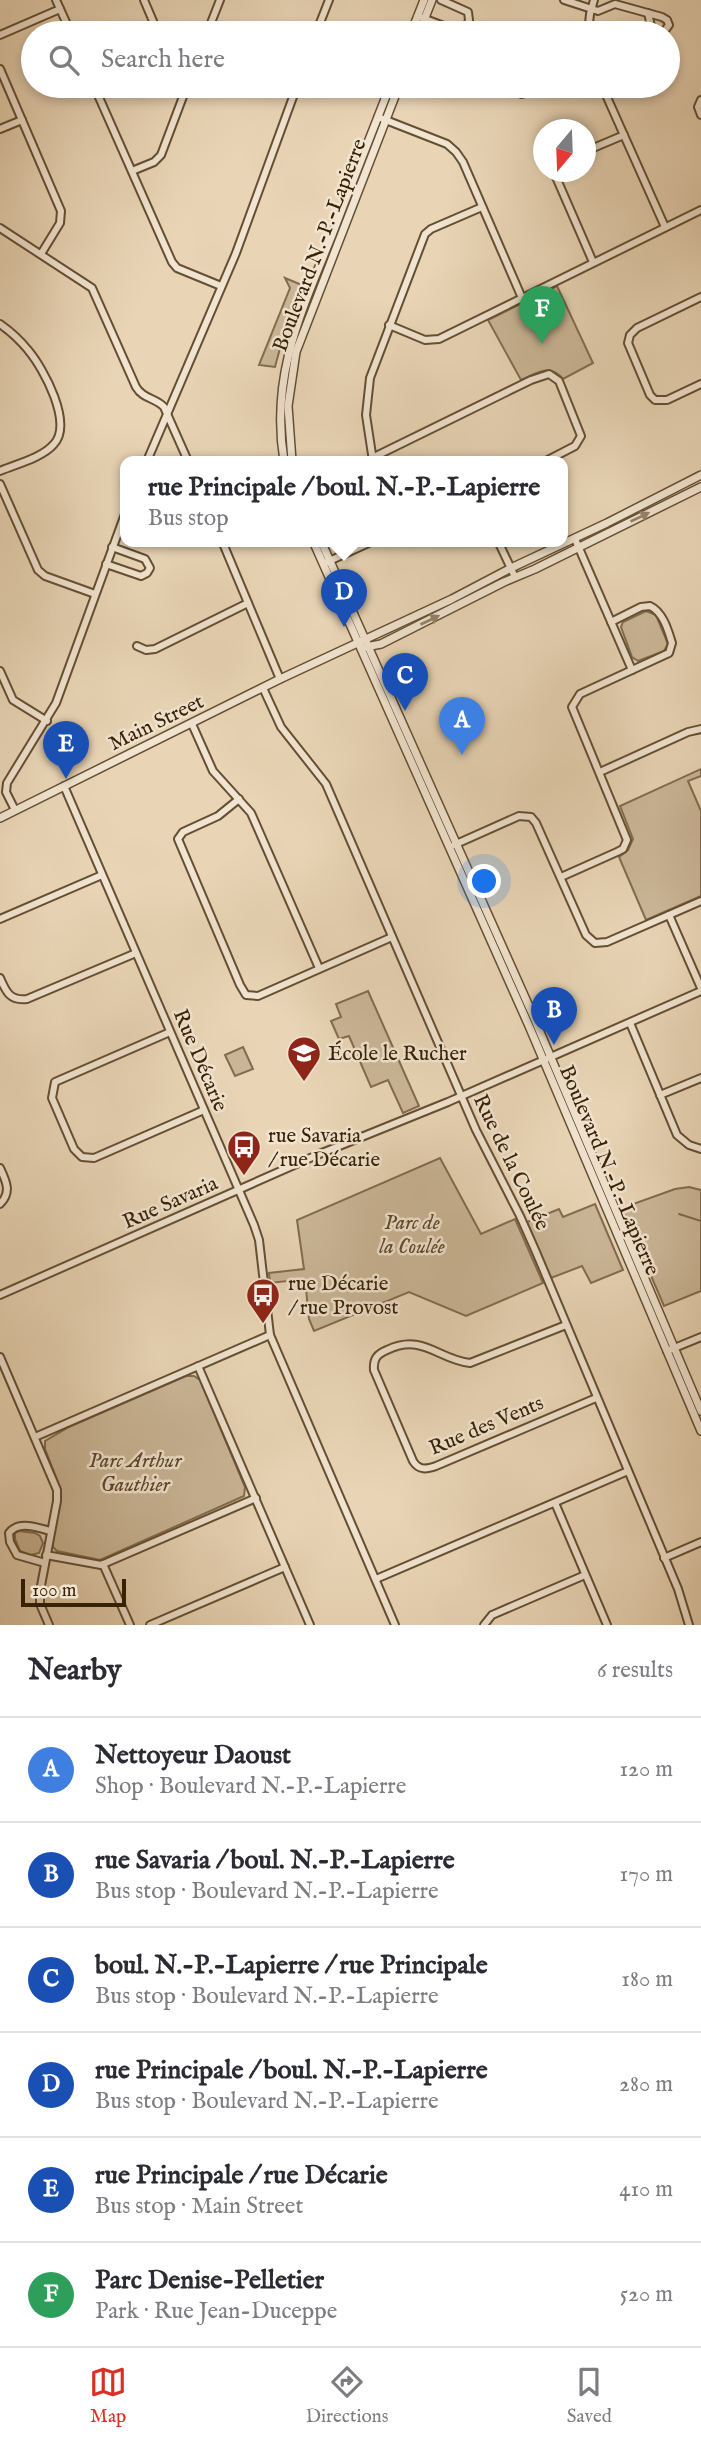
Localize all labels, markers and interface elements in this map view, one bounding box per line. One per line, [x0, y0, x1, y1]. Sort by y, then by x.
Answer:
search box [21, 21, 680, 98]
icon: search [45, 41, 83, 79]
text: Search here [101, 43, 225, 76]
north arrow [533, 119, 596, 182]
street label: Boulevard N.-P.-Lapierre [267, 135, 374, 356]
pin: F [519, 286, 565, 344]
popup [120, 456, 568, 547]
text: rue Principale / boul. N.-P.-Lapierre [148, 471, 540, 504]
text: Bus stop [148, 504, 229, 533]
one-way arrow [630, 512, 650, 523]
pin: D [321, 569, 367, 627]
one-way arrow [420, 615, 440, 626]
pin: C [382, 653, 428, 711]
street label: Main Street [105, 689, 209, 758]
pin: A [439, 697, 485, 755]
pin: E [43, 721, 89, 779]
your location [467, 864, 501, 898]
pin: B [531, 987, 577, 1045]
street label: Rue Décarie [166, 1005, 233, 1116]
school or university icon: École le Rucher [285, 1034, 323, 1083]
place label: École le Rucher [328, 1040, 467, 1068]
street label: Boulevard N.-P.-Lapierre [552, 1061, 665, 1280]
street label: Rue de la Coulée [466, 1090, 555, 1235]
place label: rue Savaria / rue Décarie [268, 1123, 380, 1174]
bus stop icon: rue Savaria / rue Décarie [225, 1128, 263, 1177]
street label: Rue Savaria [119, 1170, 223, 1236]
park label: Parc de la Coulée [379, 1210, 445, 1261]
place label: rue Décarie / rue Provost [288, 1271, 399, 1322]
bus stop icon: rue Décarie / rue Provost [244, 1276, 282, 1325]
street label: Rue des Vents [425, 1390, 548, 1463]
park label: Parc Arthur Gauthier [89, 1448, 182, 1499]
scale bar [21, 1576, 126, 1608]
text: 100 m [32, 1579, 76, 1603]
text: Nearby [28, 1652, 121, 1690]
text: 6 results [597, 1656, 673, 1685]
text: Nettoyeur Daoust [95, 1739, 291, 1772]
text: A [43, 1755, 59, 1784]
text: 120 m [620, 1755, 673, 1784]
text: Shop · Boulevard N.-P.-Lapierre [95, 1772, 406, 1801]
text: rue Savaria / boul. N.-P.-Lapierre [95, 1844, 455, 1877]
text: B [43, 1860, 59, 1889]
text: 170 m [620, 1860, 673, 1889]
text: Bus stop · Boulevard N.-P.-Lapierre [95, 1877, 439, 1906]
text: boul. N.-P.-Lapierre / rue Principale [95, 1949, 488, 1982]
text: C [43, 1965, 59, 1994]
text: 180 m [621, 1965, 673, 1994]
text: Bus stop · Boulevard N.-P.-Lapierre [95, 1982, 439, 2011]
text: rue Principale / boul. N.-P.-Lapierre [95, 2054, 488, 2087]
text: D [42, 2070, 60, 2099]
text: 280 m [619, 2070, 673, 2099]
text: Bus stop · Boulevard N.-P.-Lapierre [95, 2087, 439, 2116]
text: rue Principale / rue Décarie [95, 2159, 388, 2192]
text: E [43, 2175, 59, 2204]
text: 410 m [619, 2175, 673, 2204]
text: Bus stop · Main Street [95, 2192, 303, 2221]
text: Parc Denise-Pelletier [95, 2264, 324, 2297]
text: F [44, 2280, 58, 2309]
text: 520 m [620, 2280, 673, 2309]
text: Park · Rue Jean-Duceppe [95, 2297, 337, 2326]
tab: Map [89, 2363, 127, 2429]
tab: Directions [306, 2363, 388, 2429]
tab: Saved [567, 2363, 612, 2429]

